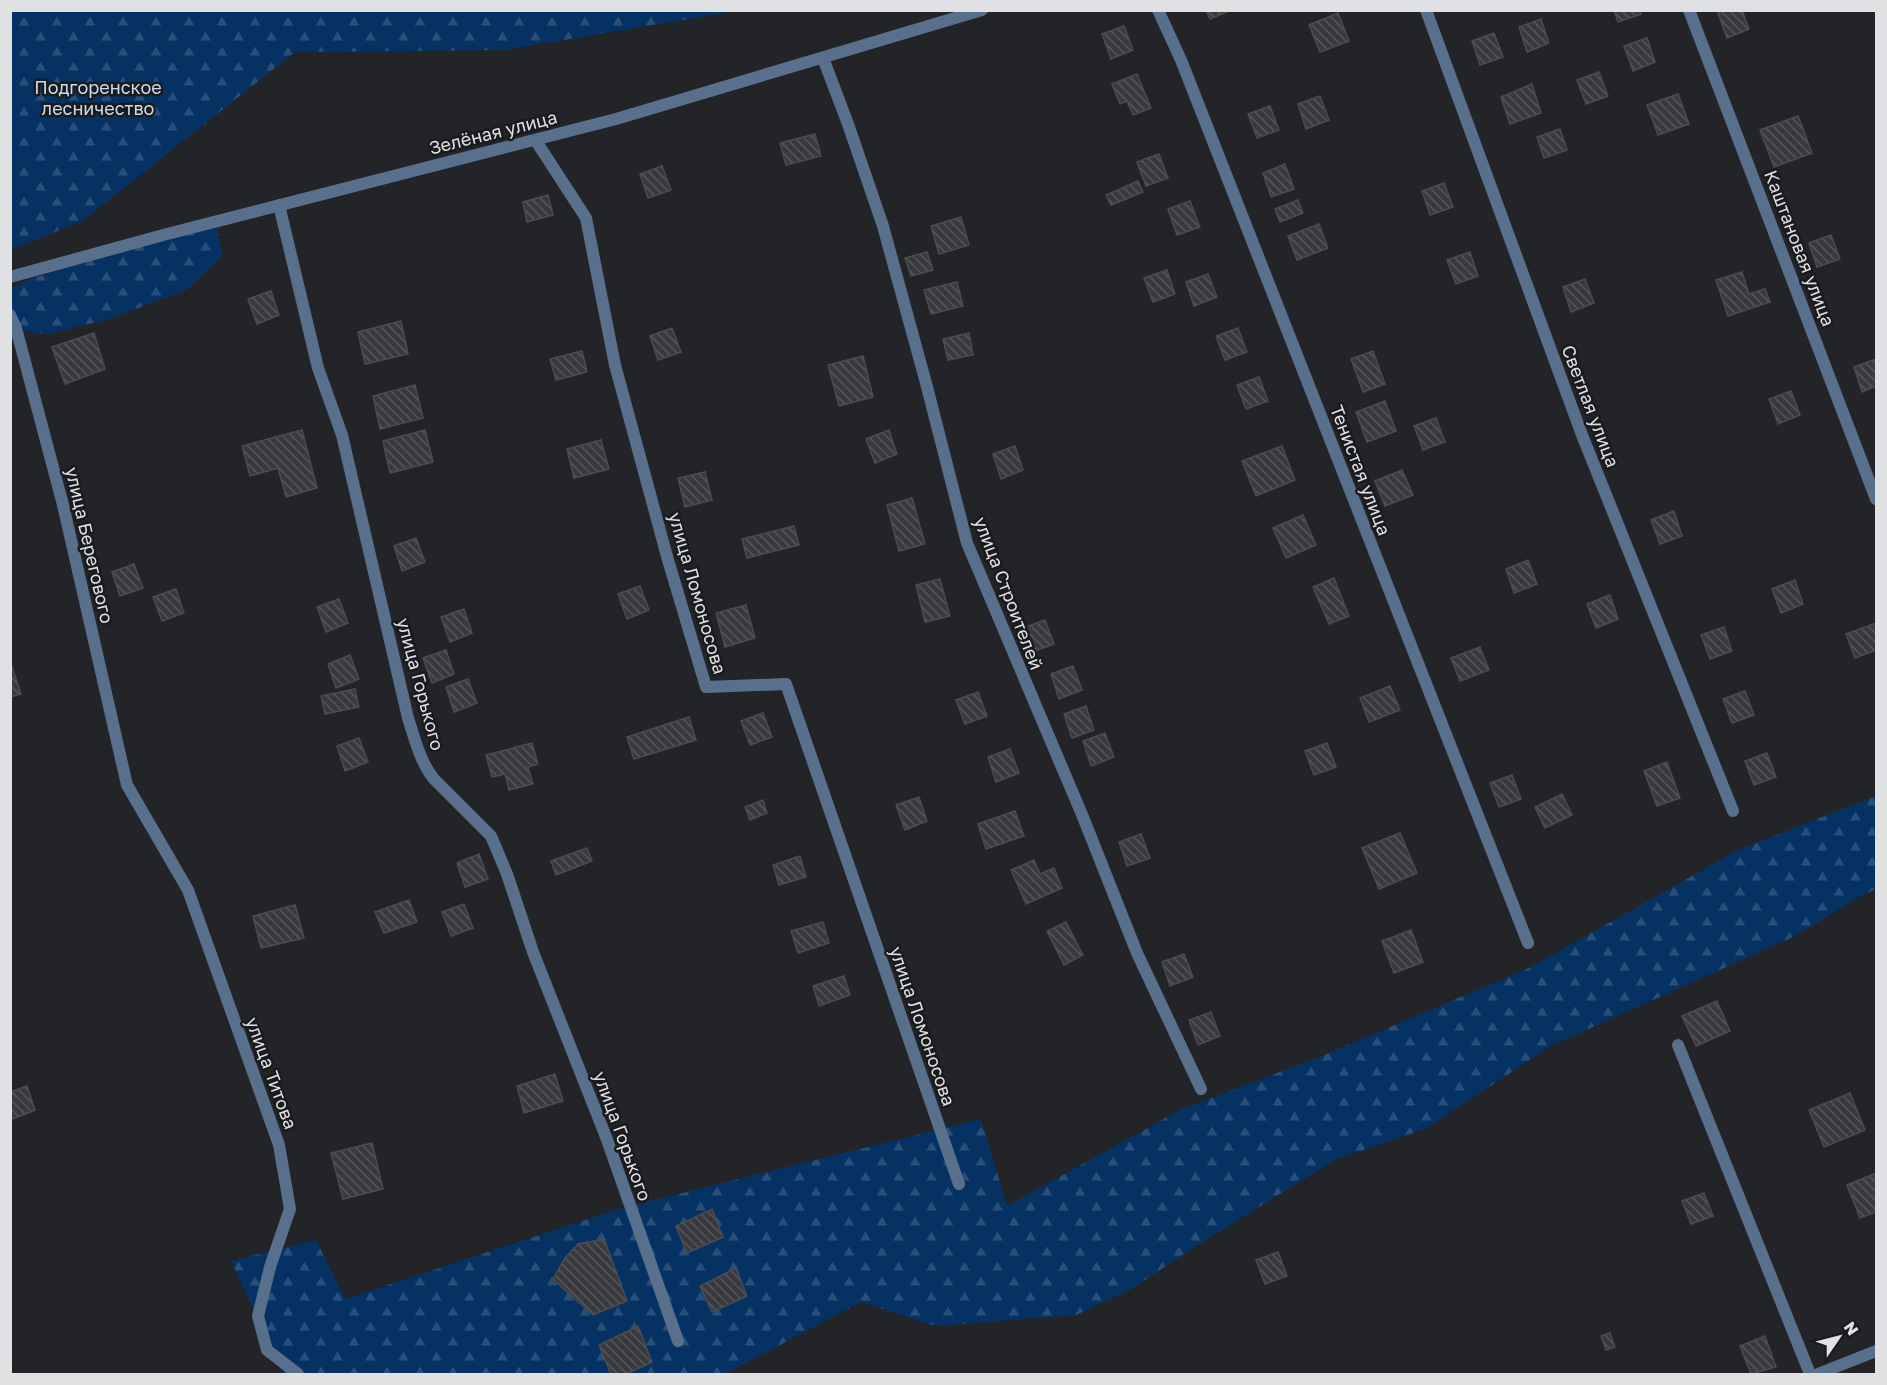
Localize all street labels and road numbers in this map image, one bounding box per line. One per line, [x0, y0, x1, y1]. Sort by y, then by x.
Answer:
street label: Зелёная улица [427, 105, 559, 159]
street label: Каштановая улица [1760, 167, 1840, 329]
street label: Светлая улица [1558, 342, 1624, 470]
street label: Тенистая улица [1326, 402, 1396, 538]
street label: улица Берегового [61, 465, 119, 625]
street label: улица Ломоносова [664, 510, 732, 676]
street label: улица Строителей [970, 513, 1048, 673]
street label: улица Горького [393, 615, 449, 753]
street label: улица Ломоносова [885, 943, 961, 1109]
street label: улица Титова [242, 1014, 302, 1132]
street label: улица Горького [589, 1068, 657, 1204]

